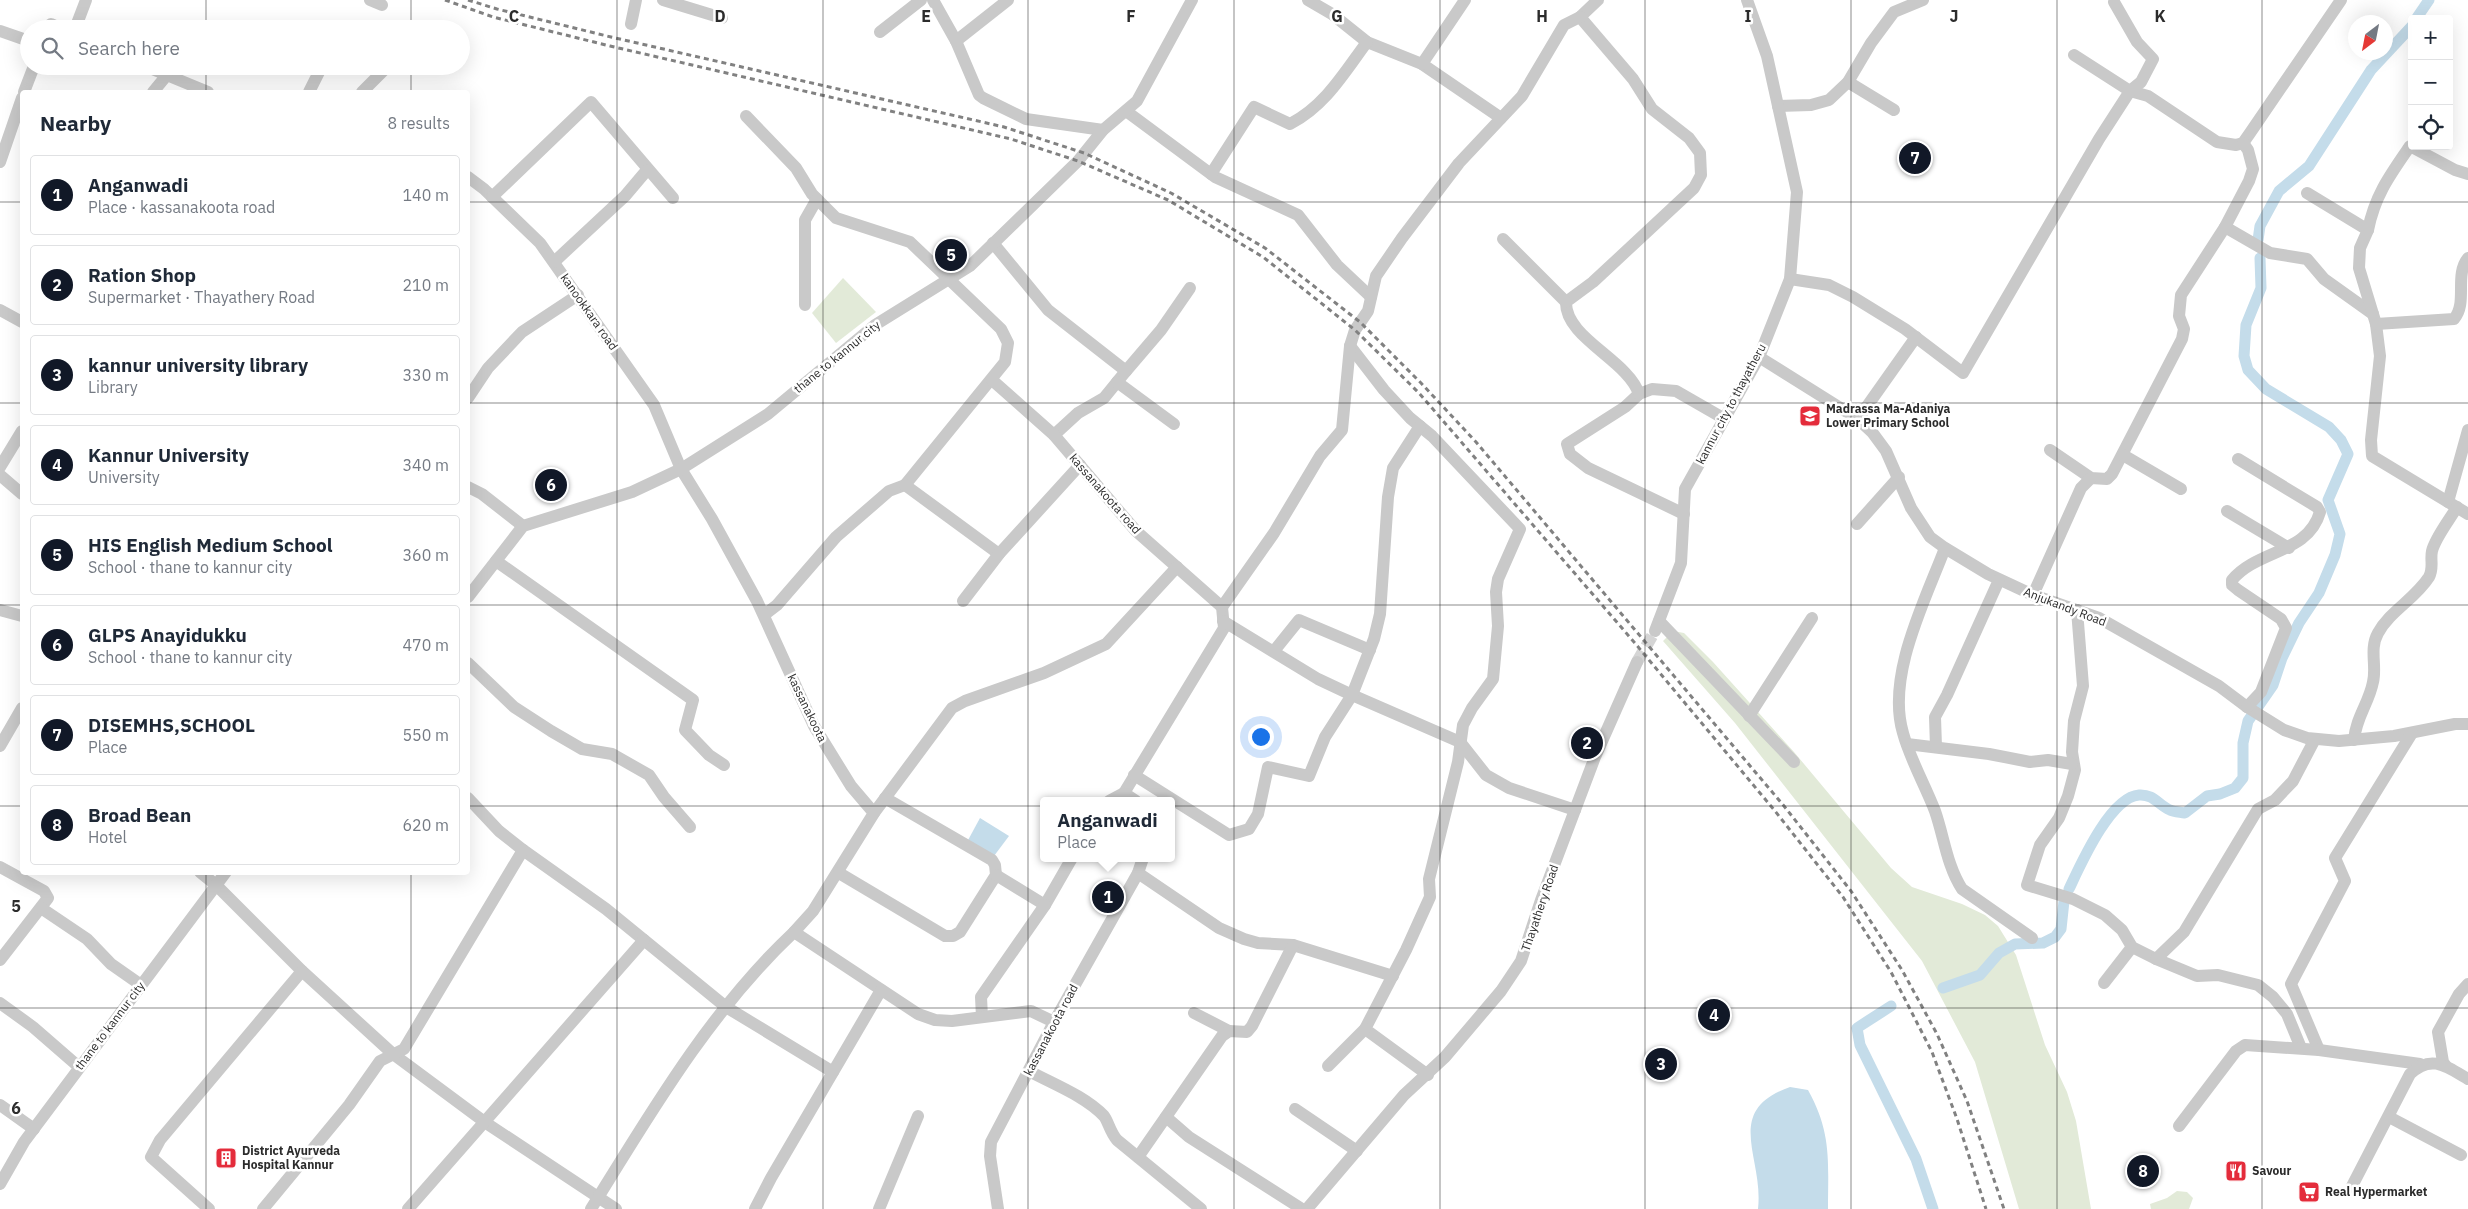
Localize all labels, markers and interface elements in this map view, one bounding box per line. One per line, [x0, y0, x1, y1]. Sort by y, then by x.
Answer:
text: C [509, 6, 519, 26]
text: D [714, 6, 726, 26]
text: E [921, 6, 931, 26]
text: F [1126, 6, 1136, 26]
text: G [1331, 6, 1343, 26]
text: H [1536, 6, 1548, 26]
text: I [1745, 6, 1752, 26]
text: J [1950, 6, 1958, 26]
text: K [2154, 6, 2166, 26]
north arrow [2348, 15, 2393, 60]
map controls [2408, 15, 2453, 150]
button: + [2408, 15, 2453, 60]
search box [20, 20, 470, 75]
icon: search [38, 34, 66, 62]
text: Search here [78, 36, 180, 60]
button: − [2408, 60, 2453, 105]
button: locate [2408, 105, 2453, 150]
text: Nearby [40, 109, 111, 137]
text: 8 results [387, 113, 450, 133]
pin: 7 [1899, 139, 1931, 177]
text: Anganwadi [88, 173, 188, 197]
text: 1 [52, 185, 62, 205]
text: 140 m [402, 185, 449, 205]
text: Place · kassanakoota road [88, 197, 275, 217]
pin: 5 [935, 236, 967, 274]
text: Ration Shop [88, 263, 196, 287]
street label: kanookkara road [557, 271, 621, 353]
text: 2 [52, 275, 62, 295]
text: 210 m [402, 275, 449, 295]
text: Supermarket · Thayathery Road [88, 287, 315, 307]
street label: thane to kannur city [790, 317, 883, 396]
street label: kannur city to thayatheru [1692, 341, 1769, 467]
text: kannur university library [88, 353, 308, 377]
text: 3 [52, 365, 62, 385]
text: 330 m [402, 365, 449, 385]
text: Library [88, 377, 138, 397]
place label: Madrassa Ma-Adaniya Lower Primary School [1826, 401, 1951, 430]
school or university icon: Madrassa Ma-Adaniya Lower Primary School [1798, 404, 1822, 428]
text: Kannur University [88, 443, 249, 467]
street label: kassanakoota road [1066, 450, 1144, 537]
text: 4 [52, 455, 62, 475]
text: 340 m [402, 455, 449, 475]
pin: 6 [535, 466, 567, 504]
text: University [88, 467, 160, 487]
text: HIS English Medium School [88, 533, 332, 557]
text: 5 [52, 545, 62, 565]
text: 360 m [402, 545, 449, 565]
text: School · thane to kannur city [88, 557, 292, 577]
street label: Anjukandy Road [2022, 584, 2109, 629]
text: GLPS Anayidukku [88, 623, 247, 647]
text: 6 [52, 635, 62, 655]
text: 470 m [402, 635, 449, 655]
text: School · thane to kannur city [88, 647, 292, 667]
street label: kassanakoota [784, 671, 831, 745]
text: DISEMHS,SCHOOL [88, 713, 255, 737]
your location [1248, 724, 1274, 750]
pin: 2 [1571, 724, 1603, 762]
text: 7 [52, 725, 62, 745]
text: 550 m [402, 725, 449, 745]
text: Place [88, 737, 127, 757]
popup [1040, 797, 1175, 862]
text: Broad Bean [88, 803, 191, 827]
text: Anganwadi [1057, 808, 1158, 832]
text: 8 [52, 815, 62, 835]
text: 620 m [402, 815, 449, 835]
text: Hotel [88, 827, 127, 847]
text: Place [1057, 832, 1097, 852]
street label: Thayathery Road [1518, 862, 1561, 953]
pin: 1 [1092, 878, 1124, 916]
text: 5 [11, 896, 21, 916]
street label: thane to kannur city [71, 978, 148, 1073]
street label: kassanakoota road [1020, 981, 1081, 1078]
pin: 4 [1698, 996, 1730, 1034]
pin: 3 [1645, 1045, 1677, 1083]
text: 6 [11, 1098, 21, 1118]
place label: District Ayurveda Hospital Kannur [242, 1143, 340, 1172]
building icon: District Ayurveda Hospital Kannur [214, 1146, 238, 1170]
pin: 8 [2127, 1152, 2159, 1190]
restaurant icon: Savour [2224, 1159, 2248, 1183]
place label: Savour [2252, 1163, 2291, 1178]
supermarket icon: Real Hypermarket [2297, 1180, 2321, 1204]
place label: Real Hypermarket [2325, 1184, 2428, 1199]

